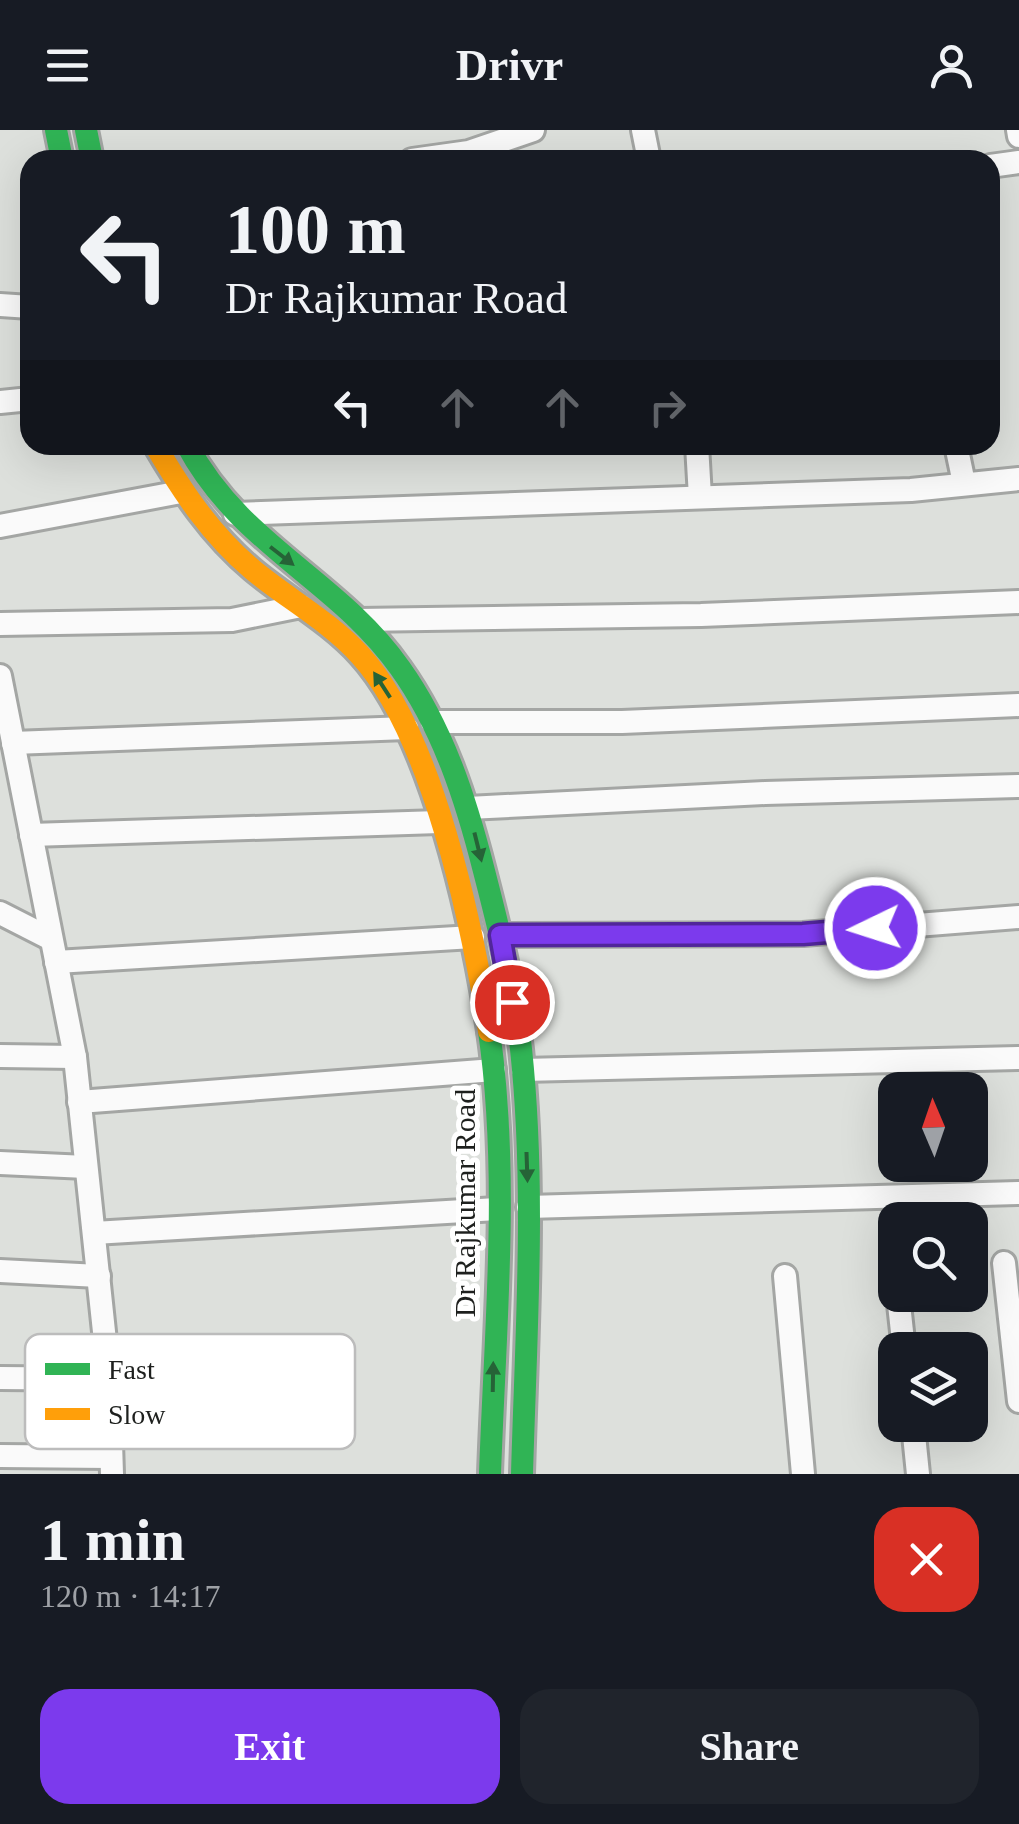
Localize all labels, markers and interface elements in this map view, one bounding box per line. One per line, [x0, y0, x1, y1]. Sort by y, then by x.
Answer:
icon: menu [40, 38, 95, 93]
icon: person [924, 38, 979, 93]
text: Drivr [456, 40, 563, 90]
icon: left [60, 190, 190, 320]
text: 100 m [225, 191, 406, 268]
text: Dr Rajkumar Road [225, 273, 567, 323]
icon: left [325, 380, 380, 435]
icon: ahead [430, 380, 485, 435]
icon: ahead [535, 380, 590, 435]
icon: right [640, 380, 695, 435]
one-way arrow [270, 545, 295, 566]
one-way arrow [374, 671, 392, 699]
one-way arrow [470, 832, 486, 863]
position arrow [823, 876, 927, 980]
pin [470, 960, 555, 1045]
icon: arrive [485, 975, 540, 1030]
north arrow [878, 1072, 988, 1182]
map controls [878, 1072, 988, 1442]
street label: Dr Rajkumar Road [448, 1089, 481, 1317]
one-way arrow [519, 1152, 535, 1184]
button: search [878, 1202, 988, 1312]
button: layers [878, 1332, 988, 1442]
legend [25, 1334, 355, 1449]
text: Fast [108, 1354, 155, 1385]
one-way arrow [485, 1360, 501, 1392]
text: Slow [108, 1399, 166, 1430]
text: 1 min [40, 1507, 185, 1573]
button: close [874, 1507, 979, 1612]
text: 120 m · 14:17 [40, 1578, 220, 1614]
button: Exit [40, 1689, 500, 1804]
button: Share [520, 1689, 979, 1804]

